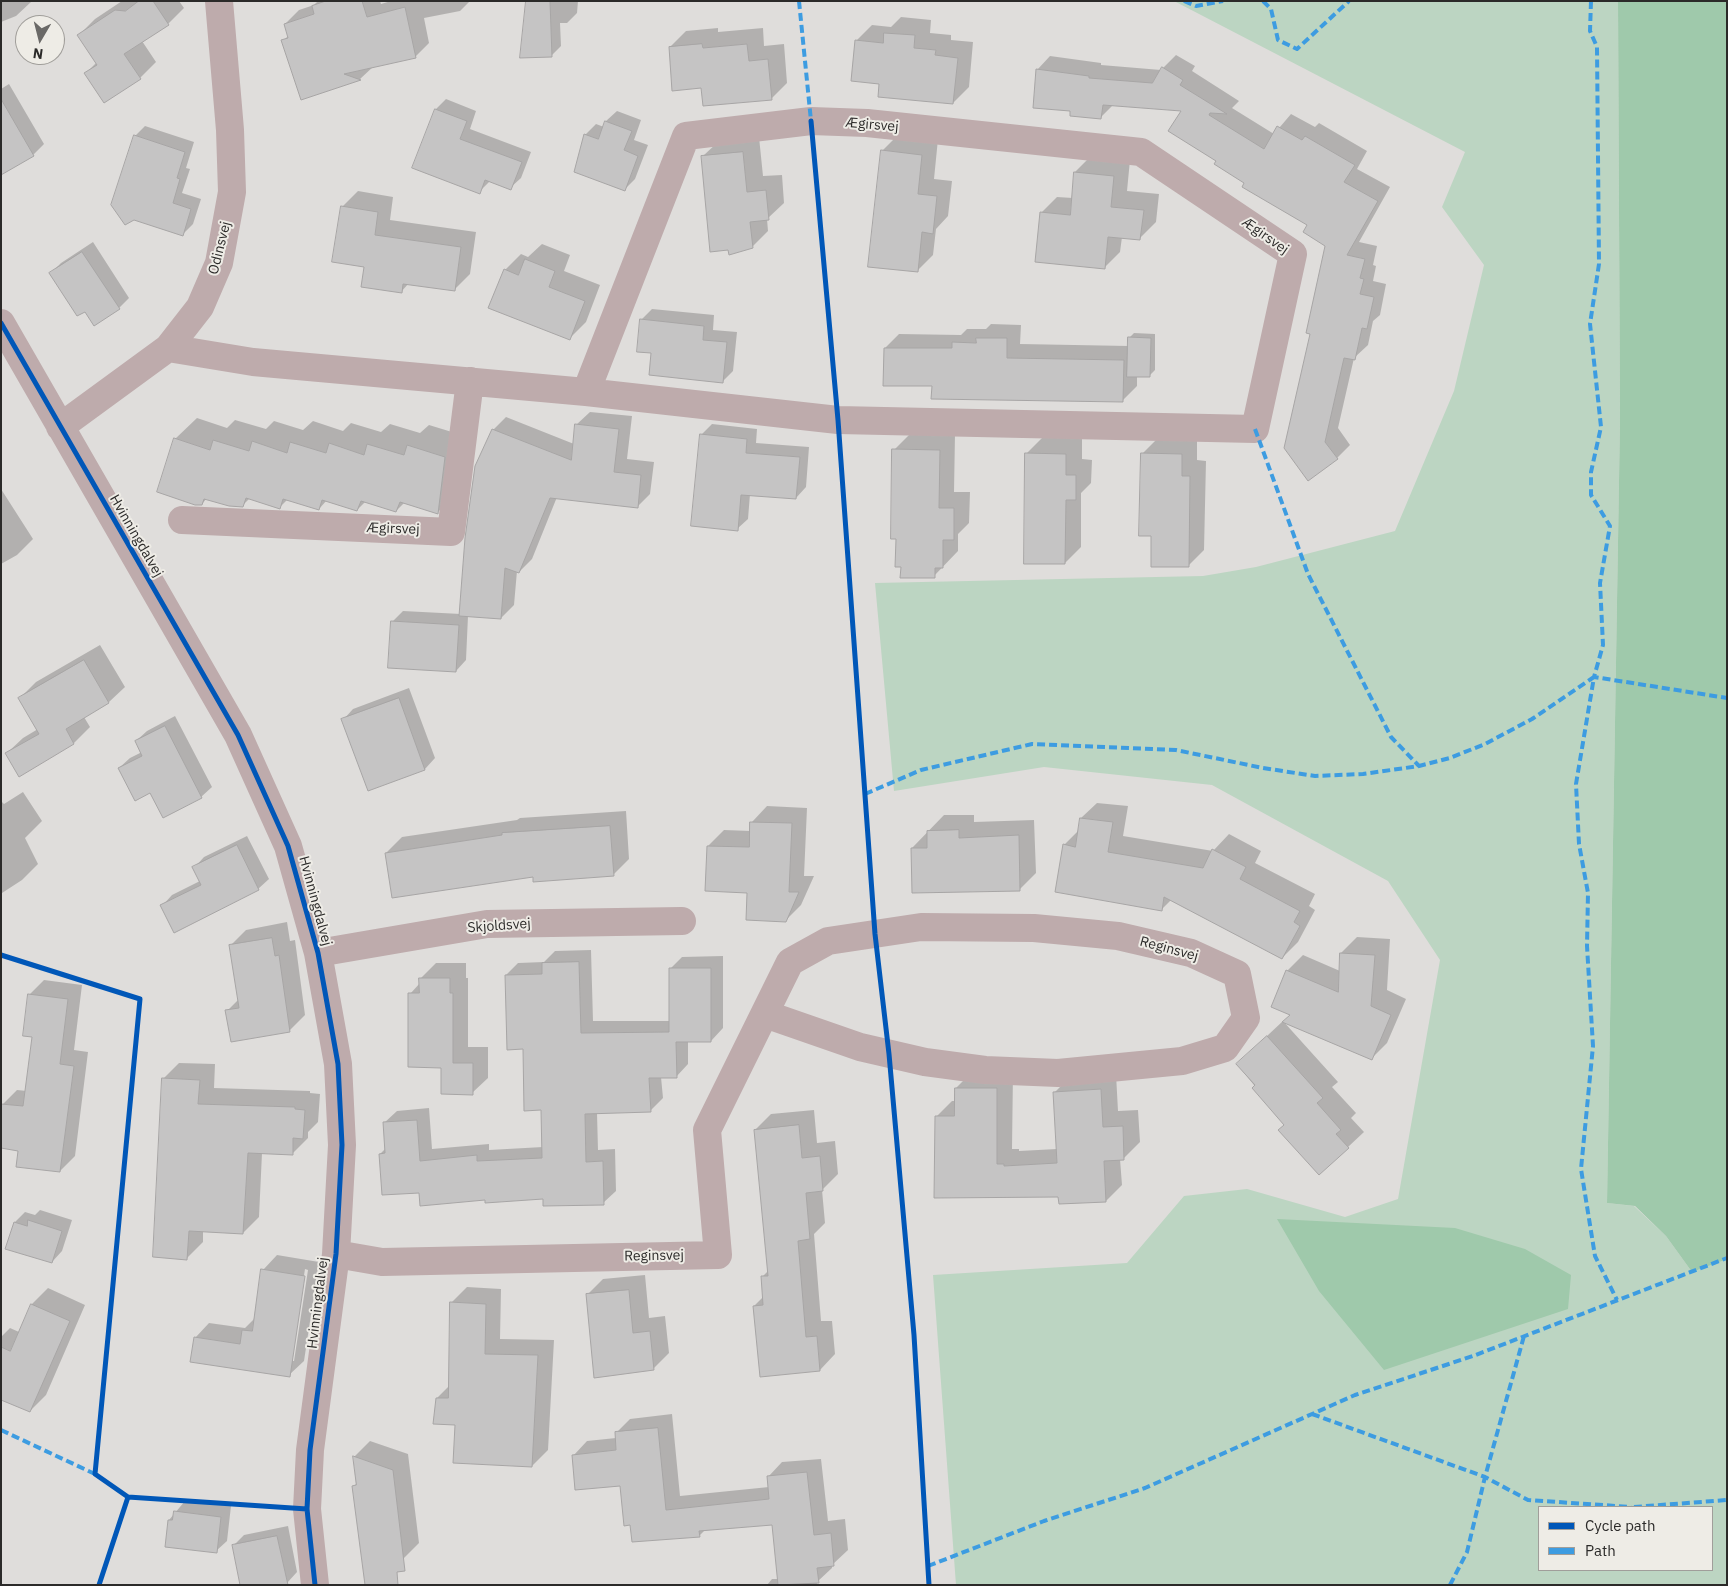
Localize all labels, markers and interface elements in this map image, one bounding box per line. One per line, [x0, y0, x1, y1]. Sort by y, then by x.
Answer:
north arrow [15, 15, 65, 65]
text: N [32, 44, 44, 63]
street label: Ægirsvej [845, 114, 899, 136]
street label: Ægirsvej [1238, 214, 1292, 258]
street label: Odinsvej [205, 220, 235, 276]
street label: Hvinningdalvej [106, 492, 166, 580]
street label: Ægirsvej [366, 520, 420, 538]
street label: Hvinningdalvej [295, 854, 335, 948]
street label: Skjoldsvej [467, 915, 531, 937]
street label: Reginsvej [1138, 933, 1200, 965]
street label: Reginsvej [624, 1247, 684, 1265]
street label: Hvinningdalvej [304, 1256, 332, 1350]
legend [1538, 1506, 1713, 1571]
text: Cycle path [1585, 1516, 1656, 1535]
text: Path [1585, 1541, 1616, 1560]

